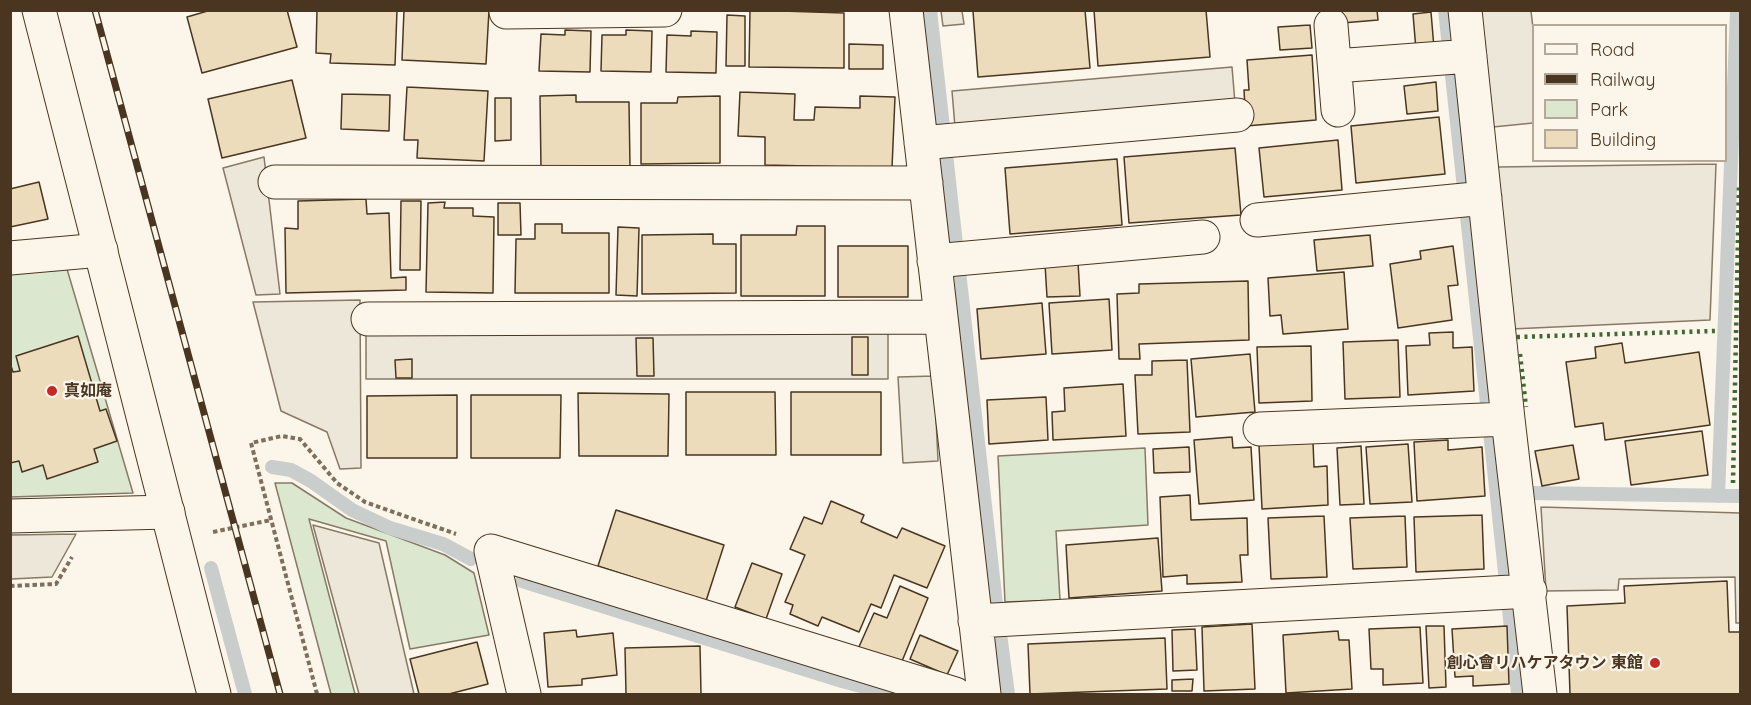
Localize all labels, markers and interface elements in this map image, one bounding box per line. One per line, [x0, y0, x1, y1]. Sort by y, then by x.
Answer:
legend [1532, 24, 1727, 162]
text: Road [1590, 38, 1635, 61]
text: Railway [1590, 68, 1656, 91]
text: Park [1590, 98, 1628, 121]
text: Building [1590, 128, 1656, 151]
place label: 真如庵 [64, 381, 112, 401]
marker: 真如庵 [45, 384, 59, 398]
place label: 創心會リハケアタウン 東館 [1447, 653, 1643, 673]
marker: 創心會リハケアタウン 東館 [1648, 656, 1662, 670]

